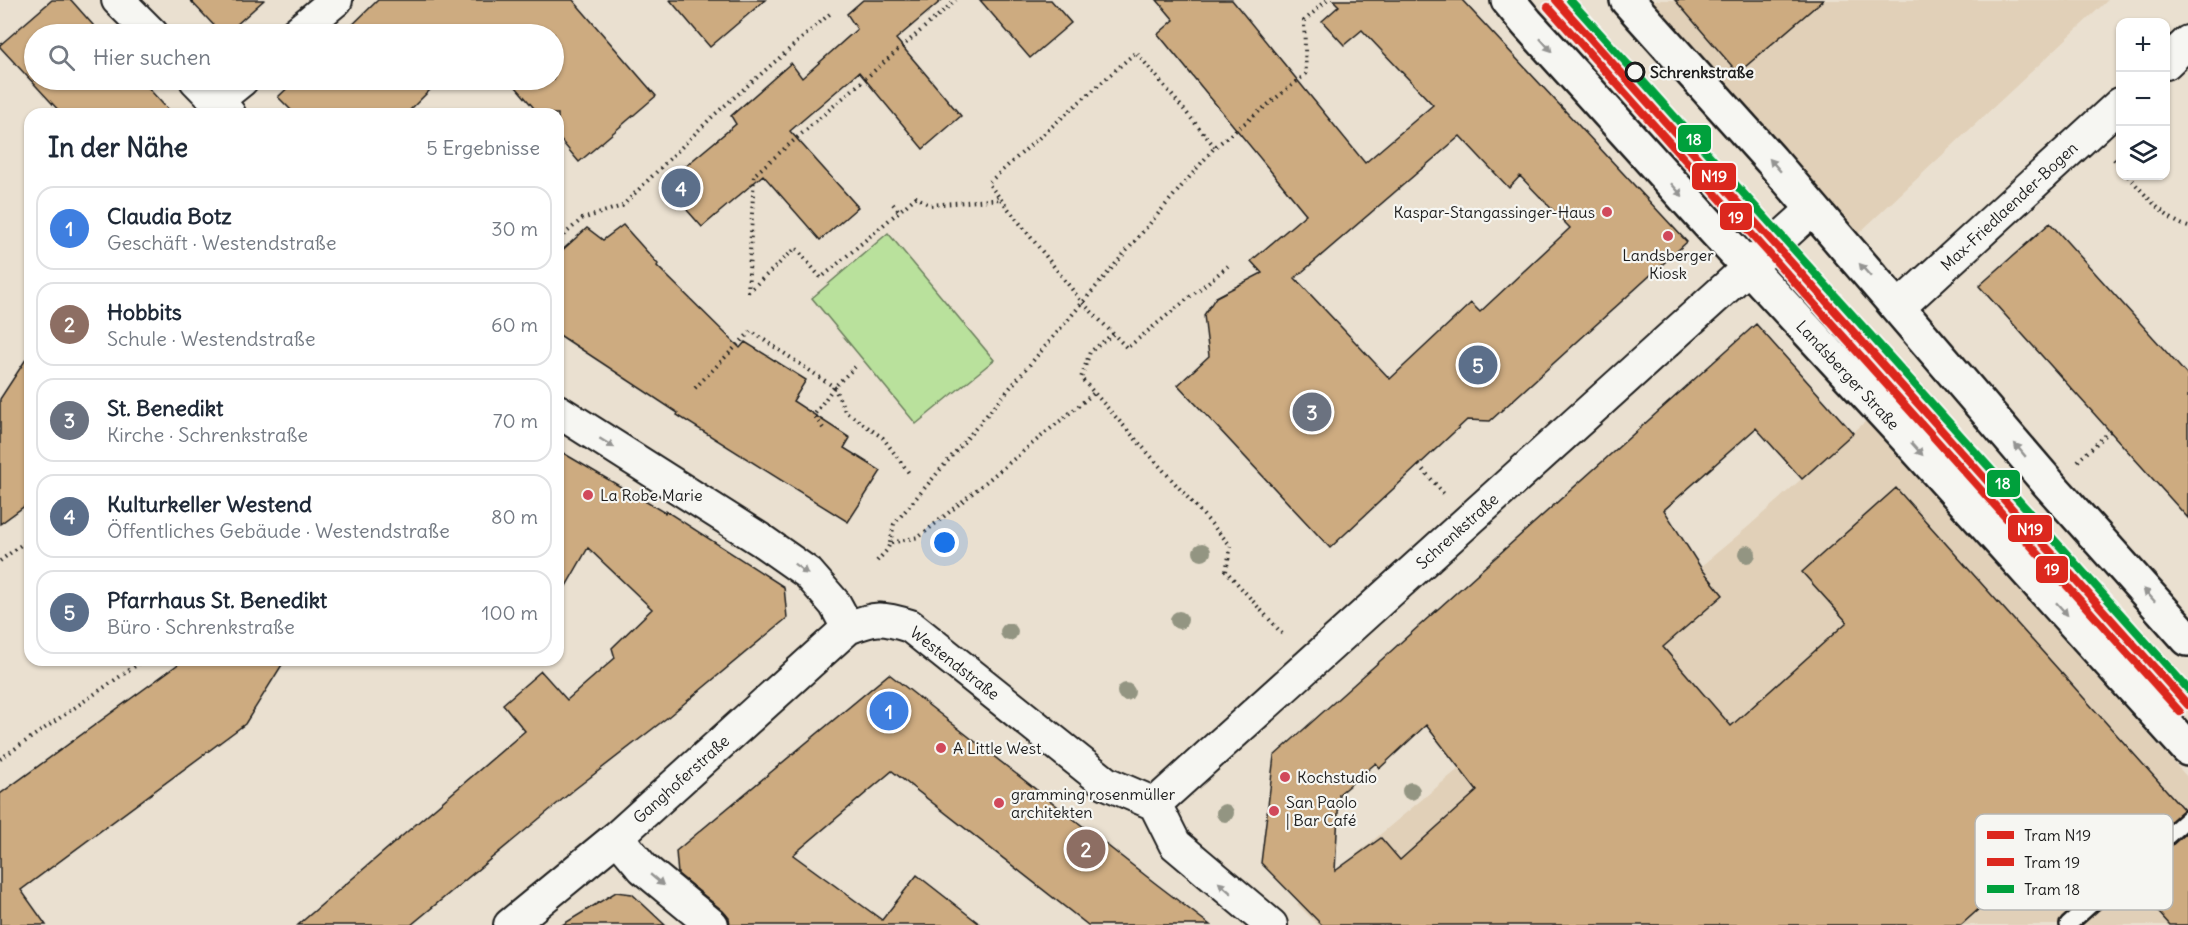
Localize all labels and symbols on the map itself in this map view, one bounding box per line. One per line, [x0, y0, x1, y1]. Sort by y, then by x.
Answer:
one-way arrow [1539, 37, 1552, 52]
marker: Schrenkstraße [1625, 62, 1645, 82]
place label: Schrenkstraße [1650, 62, 1754, 82]
line badge: 18 [1677, 124, 1712, 153]
text: 18 [1686, 129, 1702, 149]
street label: Max-Friedlaender-Bogen [1936, 137, 2082, 275]
one-way arrow [1769, 158, 1782, 173]
line badge: N19 [1691, 162, 1737, 191]
pin: 4 [662, 166, 700, 210]
text: N19 [1701, 166, 1727, 186]
one-way arrow [1670, 182, 1684, 197]
place label: Kaspar-Stangassinger-Haus [1394, 202, 1595, 222]
line badge: 19 [1719, 202, 1753, 231]
marker: Kaspar-Stangassinger-Haus [1600, 205, 1614, 219]
text: 19 [1728, 207, 1744, 227]
marker: Landsberger Kiosk [1661, 229, 1675, 243]
place label: Landsberger Kiosk [1622, 245, 1714, 283]
one-way arrow [1859, 263, 1872, 278]
street label: Landsberger Straße [1792, 316, 1904, 434]
pin: 5 [1458, 342, 1498, 388]
pin: 3 [1292, 390, 1332, 434]
one-way arrow [599, 437, 615, 448]
one-way arrow [1910, 441, 1923, 456]
one-way arrow [2013, 442, 2026, 458]
line badge: 18 [1986, 469, 2021, 498]
text: 18 [1995, 473, 2011, 493]
place label: La Robe Marie [600, 485, 703, 505]
marker: La Robe Marie [581, 488, 595, 502]
street label: Schrenkstraße [1412, 489, 1502, 573]
line badge: N19 [2007, 514, 2053, 543]
text: N19 [2017, 519, 2043, 539]
your location [930, 528, 959, 557]
line badge: 19 [2035, 555, 2069, 584]
text: 19 [2044, 559, 2060, 579]
one-way arrow [793, 562, 809, 575]
one-way arrow [2142, 588, 2156, 603]
one-way arrow [2055, 602, 2069, 617]
street label: Westendstraße [906, 622, 1004, 704]
pin: 1 [870, 688, 908, 734]
street label: Ganghoferstraße [629, 731, 733, 827]
place label: A Little West [953, 738, 1042, 758]
marker: A Little West [934, 741, 948, 755]
place label: Kochstudio [1297, 767, 1377, 787]
marker: Kochstudio [1278, 770, 1292, 784]
place label: gramming rosenmüller architekten [1011, 784, 1176, 822]
place label: San Paolo | Bar Café [1286, 792, 1357, 830]
marker: gramming rosenmüller architekten [992, 796, 1006, 810]
marker: San Paolo | Bar Café [1267, 804, 1281, 818]
legend [1975, 814, 2173, 910]
text: Tram N19 [2024, 825, 2091, 845]
pin: 2 [1066, 826, 1106, 872]
text: Tram 19 [2024, 852, 2080, 872]
one-way arrow [649, 873, 665, 886]
text: Tram 18 [2024, 879, 2080, 899]
one-way arrow [1218, 881, 1233, 895]

